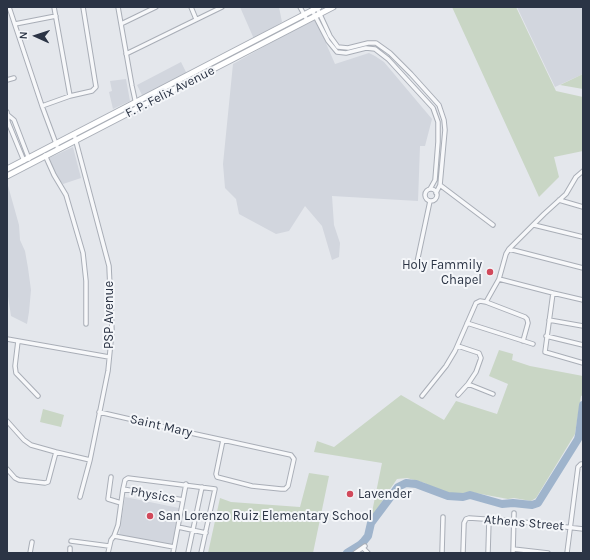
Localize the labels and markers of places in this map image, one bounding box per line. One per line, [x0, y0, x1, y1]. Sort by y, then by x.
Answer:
place label: Holy Fammily Chapel [402, 257, 482, 288]
marker: Holy Fammily Chapel [485, 267, 495, 277]
place label: Lavender [358, 486, 411, 502]
marker: Lavender [345, 489, 355, 499]
place label: San Lorenzo Ruiz Elementary School [158, 508, 372, 524]
marker: San Lorenzo Ruiz Elementary School [145, 511, 155, 521]

